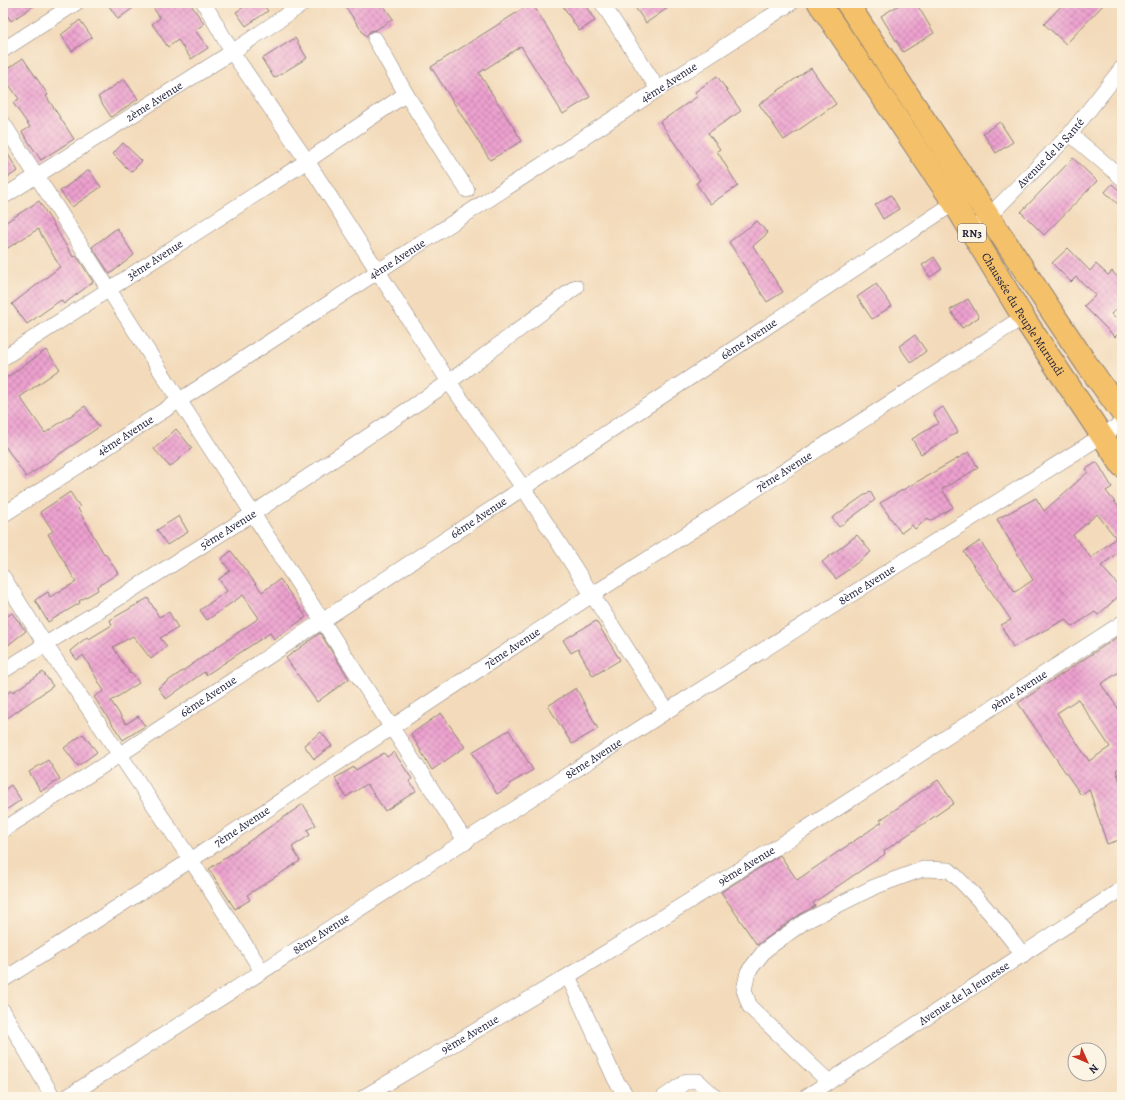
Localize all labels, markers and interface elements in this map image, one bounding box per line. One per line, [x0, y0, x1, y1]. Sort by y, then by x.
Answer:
street label: 4ème Avenue [637, 58, 700, 107]
street label: 2ème Avenue [123, 77, 186, 125]
street label: Avenue de la Santé [1013, 115, 1088, 192]
road number: RN3 [958, 224, 986, 242]
street label: 3ème Avenue [124, 235, 186, 284]
street label: 4ème Avenue [366, 235, 428, 283]
street label: Chaussée du Peuple Murundi [978, 249, 1068, 379]
street label: 6ème Avenue [717, 314, 780, 363]
street label: 4ème Avenue [94, 411, 157, 460]
street label: 7ème Avenue [753, 447, 815, 495]
street label: 6ème Avenue [447, 493, 510, 542]
street label: 5ème Avenue [197, 505, 260, 553]
street label: 8ème Avenue [835, 560, 899, 609]
street label: 7ème Avenue [481, 623, 543, 672]
street label: 9ème Avenue [987, 666, 1050, 714]
street label: 6ème Avenue [177, 672, 240, 721]
street label: 8ème Avenue [562, 734, 625, 783]
street label: 7ème Avenue [211, 802, 273, 851]
street label: 9ème Avenue [715, 842, 778, 889]
street label: 8ème Avenue [289, 909, 353, 958]
street label: Avenue de la Jeunesse [914, 957, 1012, 1029]
street label: 9ème Avenue [438, 1011, 502, 1058]
north arrow [1067, 1042, 1107, 1082]
text: N [1086, 1061, 1102, 1077]

